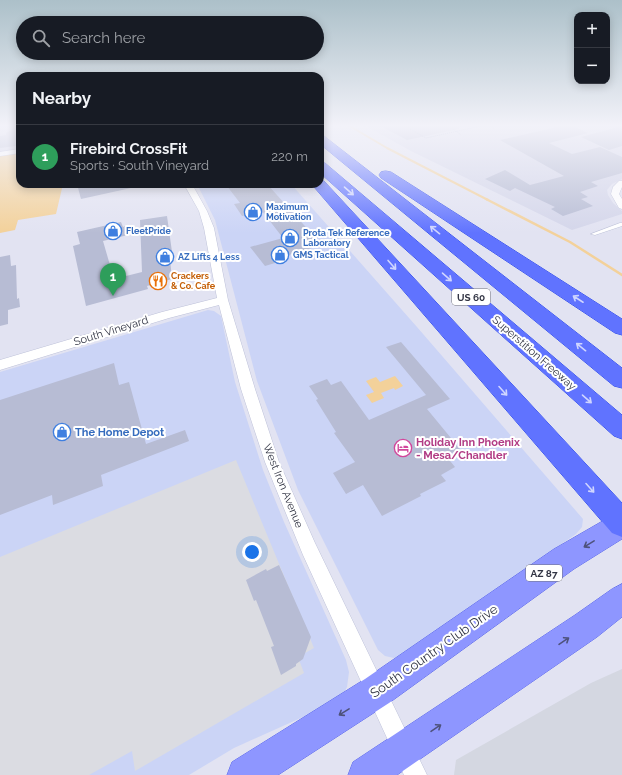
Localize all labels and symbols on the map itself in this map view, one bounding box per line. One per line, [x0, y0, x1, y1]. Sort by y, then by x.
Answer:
one-way arrow [344, 187, 355, 196]
shop icon: Maximum Motivation [243, 202, 263, 222]
place label: Maximum Motivation [266, 202, 311, 222]
shop icon: FleetPride [103, 221, 123, 241]
place label: FleetPride [126, 226, 171, 236]
one-way arrow [430, 226, 441, 235]
shop icon: Prota Tek Reference Laboratory [280, 228, 300, 248]
place label: Prota Tek Reference Laboratory [303, 228, 390, 248]
shop icon: GMS Tactical [270, 245, 290, 265]
shop icon: AZ Lifts 4 Less [155, 247, 175, 267]
place label: GMS Tactical [293, 250, 349, 260]
place label: AZ Lifts 4 Less [178, 252, 240, 262]
one-way arrow [387, 260, 396, 270]
pin: 1 [100, 263, 126, 296]
restaurant icon: Crackers & Co. Cafe [148, 271, 168, 291]
place label: Crackers & Co. Cafe [171, 271, 216, 291]
one-way arrow [442, 272, 453, 281]
road number: US 60 [452, 289, 490, 305]
one-way arrow [572, 295, 583, 303]
street label: South Vineyard [72, 313, 150, 349]
street label: Superstition Freeway [489, 313, 579, 393]
one-way arrow [575, 342, 586, 351]
one-way arrow [499, 386, 508, 397]
one-way arrow [582, 395, 593, 404]
shop icon: The Home Depot [52, 422, 72, 442]
place label: The Home Depot [75, 426, 165, 439]
place label: Holiday Inn Phoenix - Mesa/Chandler [416, 436, 520, 462]
hotel icon: Holiday Inn Phoenix - Mesa/Chandler [393, 438, 413, 458]
street label: West Iron Avenue [260, 442, 306, 530]
one-way arrow [586, 483, 595, 493]
one-way arrow [583, 541, 595, 549]
your location [242, 542, 262, 562]
road number: AZ 87 [526, 565, 562, 581]
street label: South Country Club Drive [367, 601, 501, 701]
one-way arrow [559, 637, 570, 645]
one-way arrow [338, 709, 350, 717]
one-way arrow [431, 724, 442, 732]

